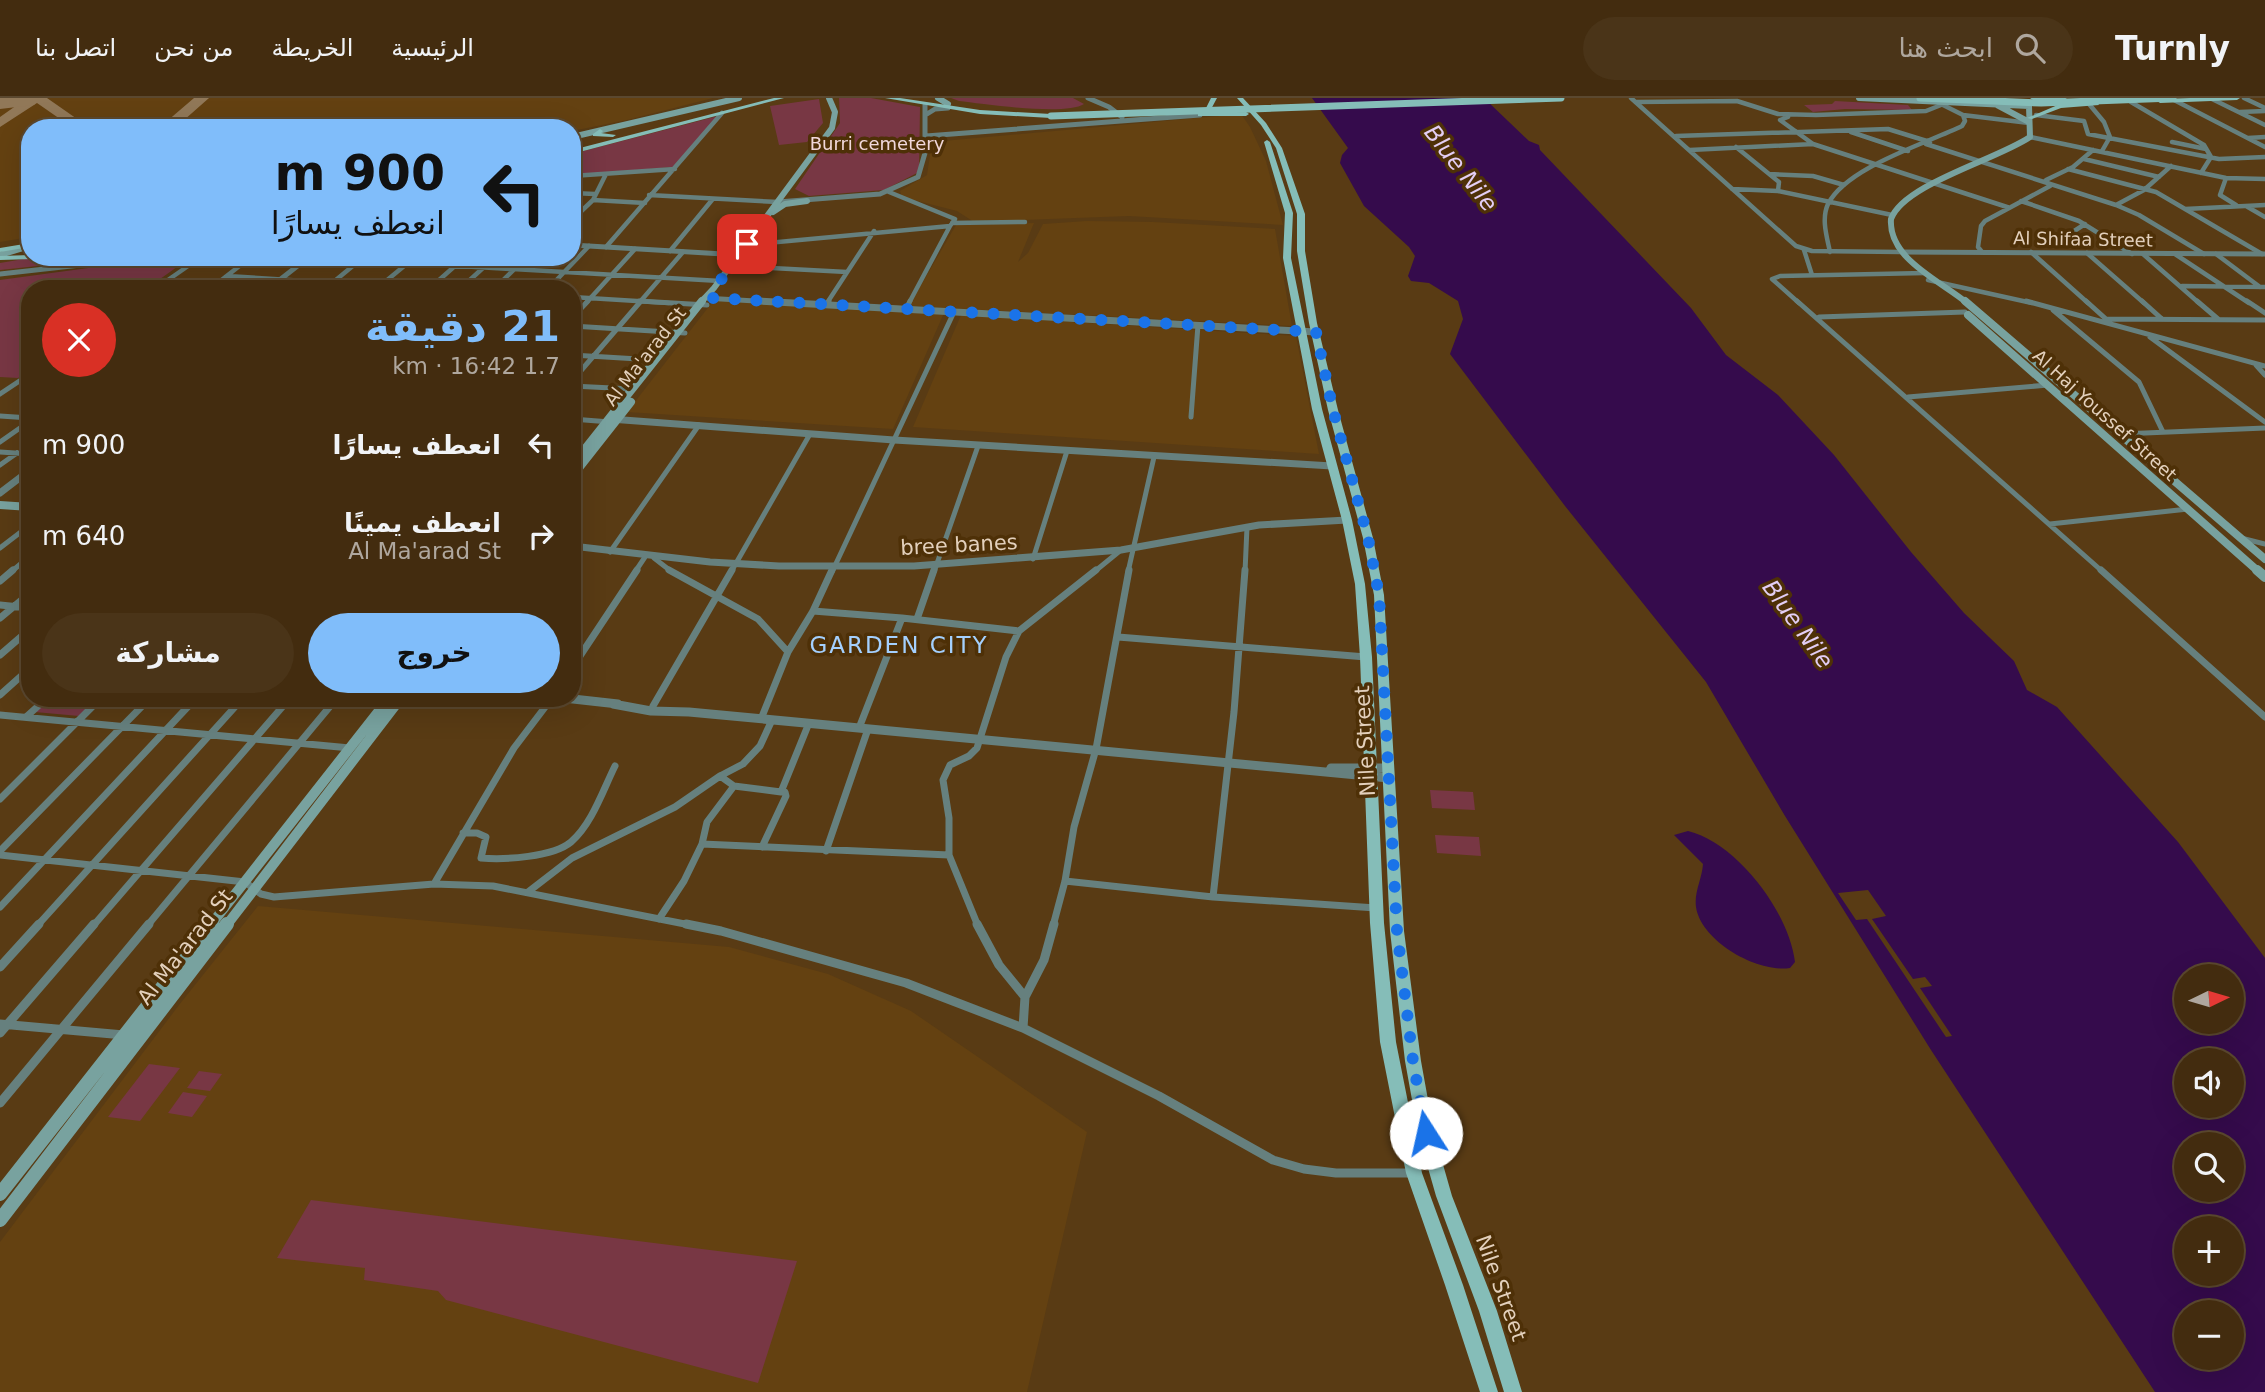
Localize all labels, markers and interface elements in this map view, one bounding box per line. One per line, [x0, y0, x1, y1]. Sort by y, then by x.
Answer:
search box [1583, 17, 2073, 80]
icon: search [2011, 29, 2049, 67]
text: Turnly [2115, 29, 2230, 68]
text: ابحث هنا [1899, 33, 1993, 63]
text: اتصل بنا [35, 34, 116, 62]
text: من نحن [154, 34, 233, 62]
text: الخريطة [271, 34, 353, 62]
text: الرئيسية [391, 34, 474, 62]
water label: Blue Nile [1419, 120, 1503, 216]
park label: Burri cemetery [810, 133, 945, 154]
text: 900 m [275, 145, 445, 202]
icon: left [469, 147, 560, 238]
text: انعطف يسارًا [271, 204, 445, 242]
pin [717, 214, 777, 274]
icon: arrive [728, 225, 766, 263]
street label: Al Shifaa Street [2013, 227, 2153, 251]
text: 21 دقيقة [365, 302, 560, 351]
street label: Al Ma'arad St [600, 302, 690, 410]
button: close [42, 303, 116, 377]
street label: Al Haj Youssef Street [2029, 345, 2181, 485]
text: 1.7 km · 16:42 [392, 353, 560, 379]
icon: left [522, 426, 560, 464]
text: 900 m [42, 430, 125, 460]
text: انعطف يسارًا [332, 430, 501, 460]
text: انعطف يمينًا [344, 508, 501, 538]
icon: right [522, 517, 560, 555]
text: 640 m [42, 521, 125, 551]
street label: bree banes [900, 530, 1018, 560]
text: Al Ma'arad St [348, 538, 501, 564]
water label: Blue Nile [1757, 575, 1839, 673]
button: مشاركة [42, 613, 294, 693]
button: خروج [308, 613, 560, 693]
district label: GARDEN CITY [809, 632, 989, 658]
street label: Nile Street [1350, 685, 1380, 797]
street label: Al Ma'arad St [133, 885, 237, 1009]
north arrow [2174, 964, 2244, 1034]
map controls [2174, 964, 2244, 1370]
button: sound [2174, 1048, 2244, 1118]
position arrow [1389, 1096, 1463, 1170]
button: search [2174, 1132, 2244, 1202]
button: + [2174, 1216, 2244, 1286]
street label: Nile Street [1471, 1232, 1531, 1344]
button: − [2174, 1300, 2244, 1370]

